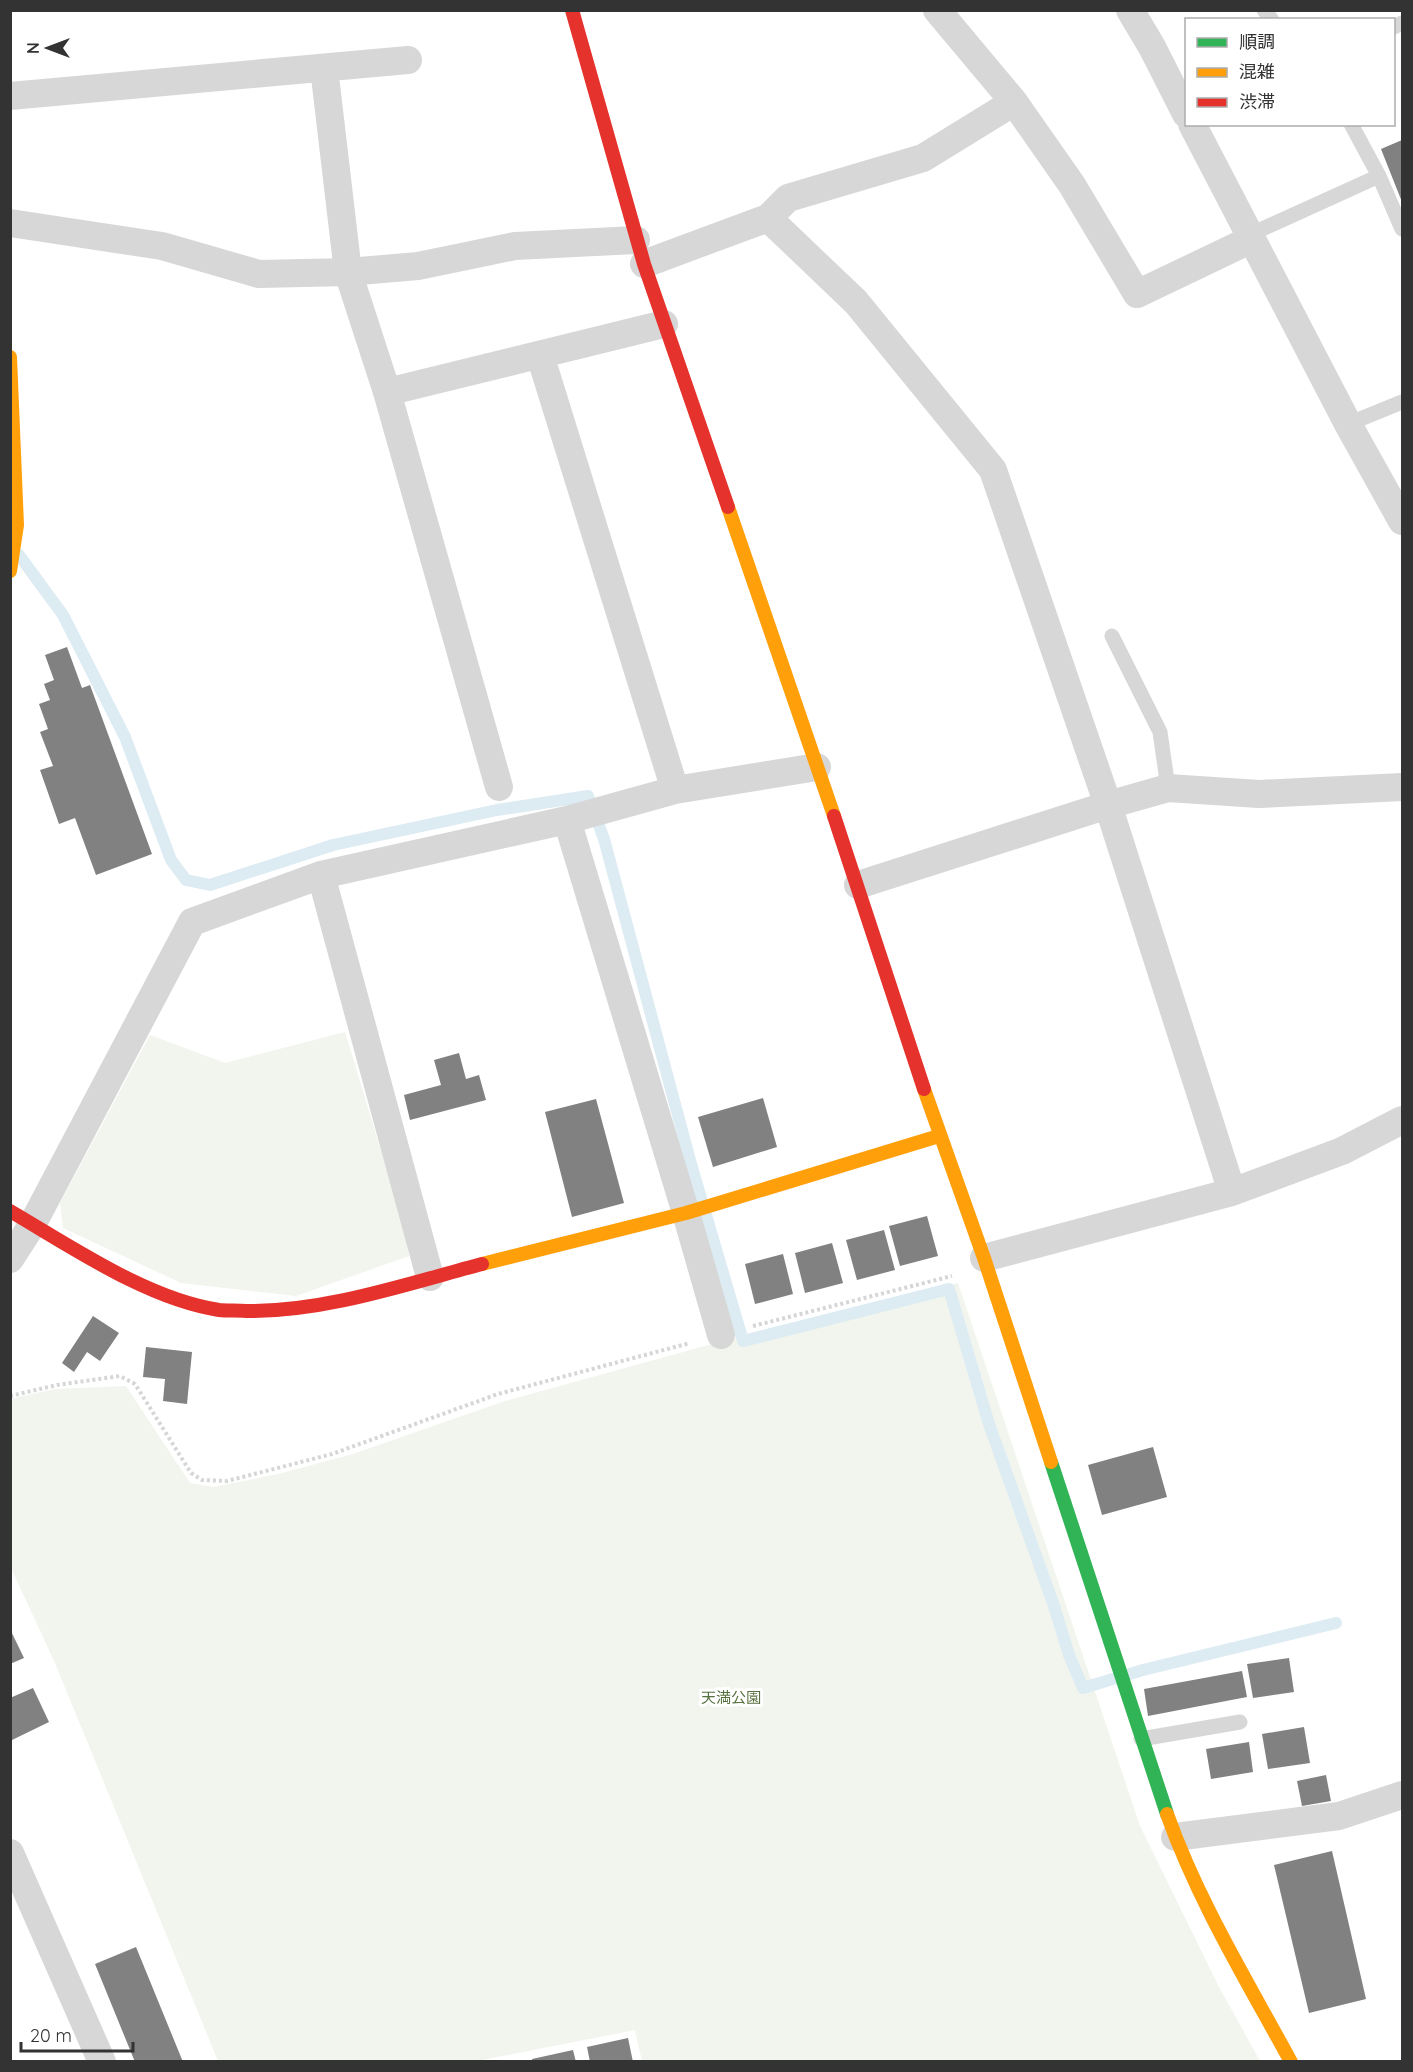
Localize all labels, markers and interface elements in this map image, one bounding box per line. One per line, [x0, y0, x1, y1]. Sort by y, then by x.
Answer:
north arrow [18, 18, 78, 78]
legend [1185, 18, 1395, 126]
text: 順調 [1239, 30, 1275, 53]
text: N [23, 42, 43, 54]
text: 混雑 [1239, 60, 1275, 83]
text: 渋滞 [1239, 90, 1275, 113]
park label: 天満公園 [701, 1688, 761, 1707]
scale bar [21, 2015, 134, 2053]
text: 20 m [30, 2024, 72, 2047]

